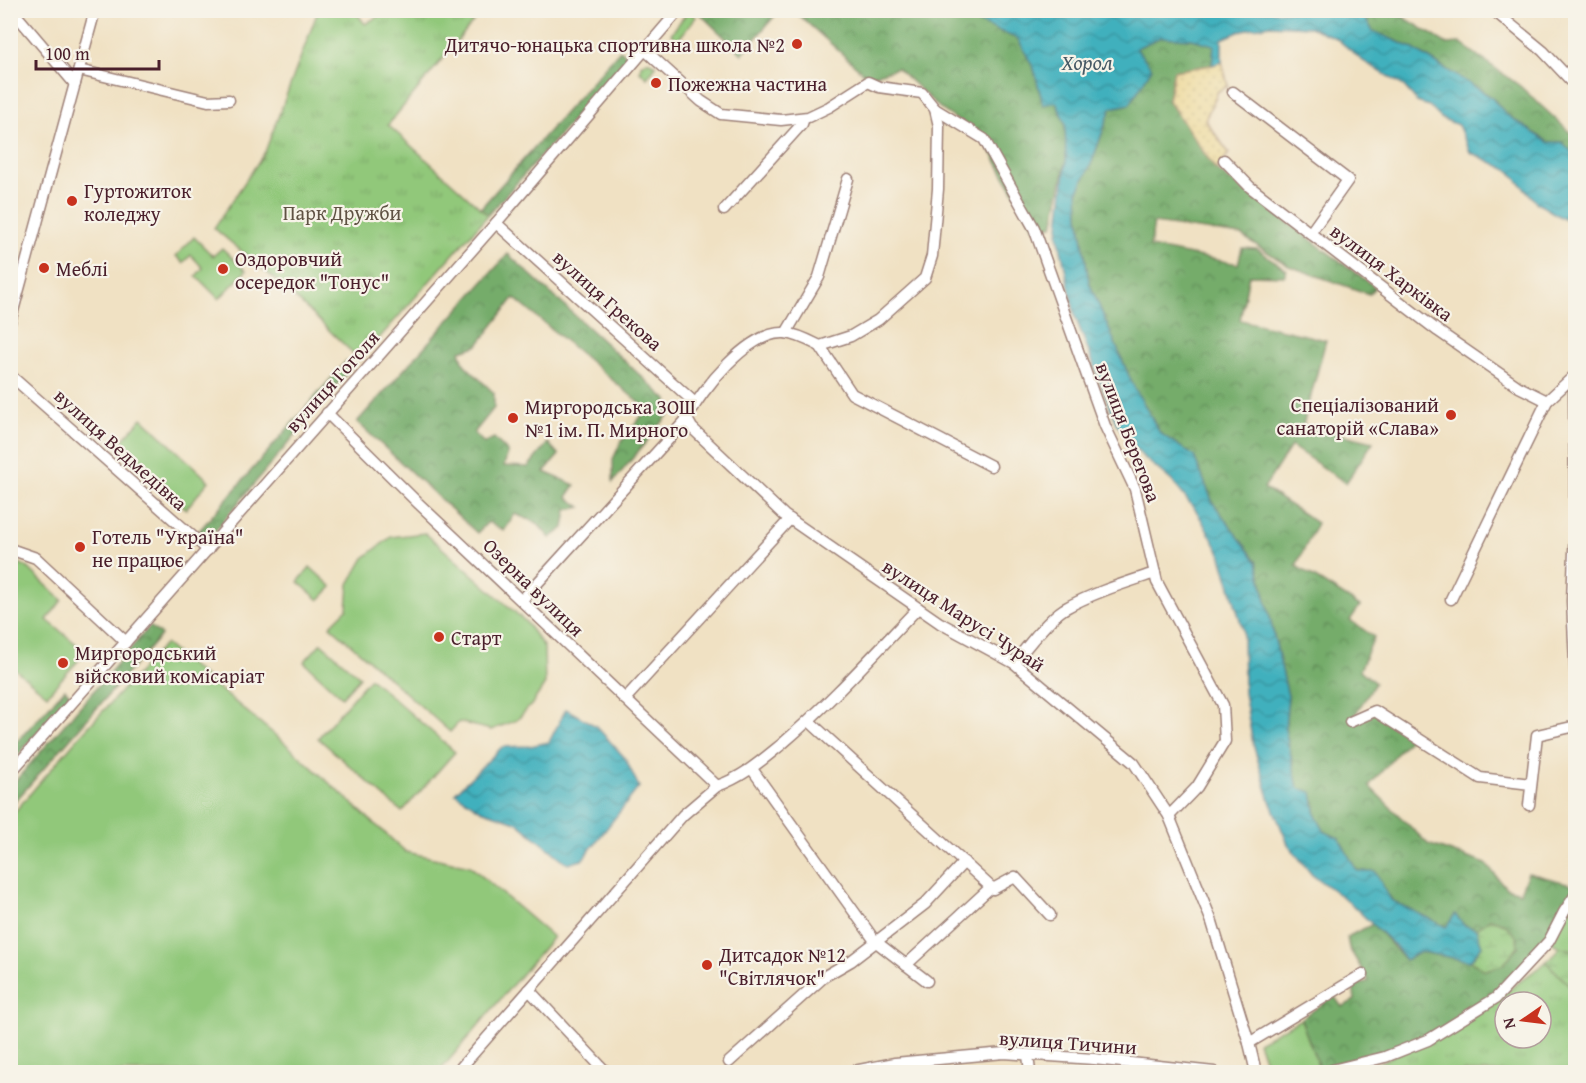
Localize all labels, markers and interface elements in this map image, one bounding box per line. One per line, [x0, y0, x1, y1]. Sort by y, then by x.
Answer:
place label: Дитячо-юнацька спортивна школа №2 [444, 30, 785, 59]
scale bar [36, 33, 159, 71]
marker: Дитячо-юнацька спортивна школа №2 [790, 37, 804, 51]
text: 100 m [45, 40, 90, 67]
water label: Хорол [1060, 47, 1113, 78]
place label: Пожежна частина [668, 69, 828, 98]
marker: Пожежна частина [649, 76, 663, 90]
place label: Гуртожиток коледжу [84, 176, 192, 228]
marker: Гуртожиток коледжу [65, 194, 79, 208]
park label: Парк Дружби [283, 198, 401, 227]
street label: вулиця Харківка [1324, 216, 1460, 328]
street label: вулиця Грекова [547, 243, 670, 357]
place label: Оздоровчий осередок "Тонус" [235, 244, 389, 296]
place label: Меблі [56, 254, 108, 283]
marker: Меблі [37, 261, 51, 275]
marker: Оздоровчий осередок "Тонус" [216, 262, 230, 276]
street label: вулиця Гоголя [278, 324, 386, 438]
street label: вулиця Берегова [1089, 358, 1169, 507]
street label: вулиця Ведмедівка [48, 381, 194, 517]
place label: Спеціалізований санаторій «Слава» [1276, 390, 1439, 442]
place label: Миргородська ЗОШ №1 ім. П. Мирного [525, 392, 696, 444]
marker: Спеціалізований санаторій «Слава» [1444, 408, 1458, 422]
marker: Миргородська ЗОШ №1 ім. П. Мирного [506, 411, 520, 425]
place label: Готель "Україна" не працює [92, 522, 244, 574]
street label: Озерна вулиця [477, 531, 591, 643]
marker: Готель "Україна" не працює [73, 540, 87, 554]
street label: вулиця Марусі Чурай [877, 552, 1051, 679]
place label: Старт [451, 623, 502, 652]
marker: Старт [432, 630, 446, 644]
place label: Миргородський війсковий комісаріат [75, 638, 265, 690]
marker: Миргородський війсковий комісаріат [56, 656, 70, 670]
place label: Дитсадок №12 "Світлячок" [718, 940, 846, 992]
marker: Дитсадок №12 "Світлячок" [700, 958, 714, 972]
north arrow [1493, 990, 1553, 1050]
text: N [1495, 1015, 1521, 1032]
street label: вулиця Тичини [998, 1023, 1138, 1061]

